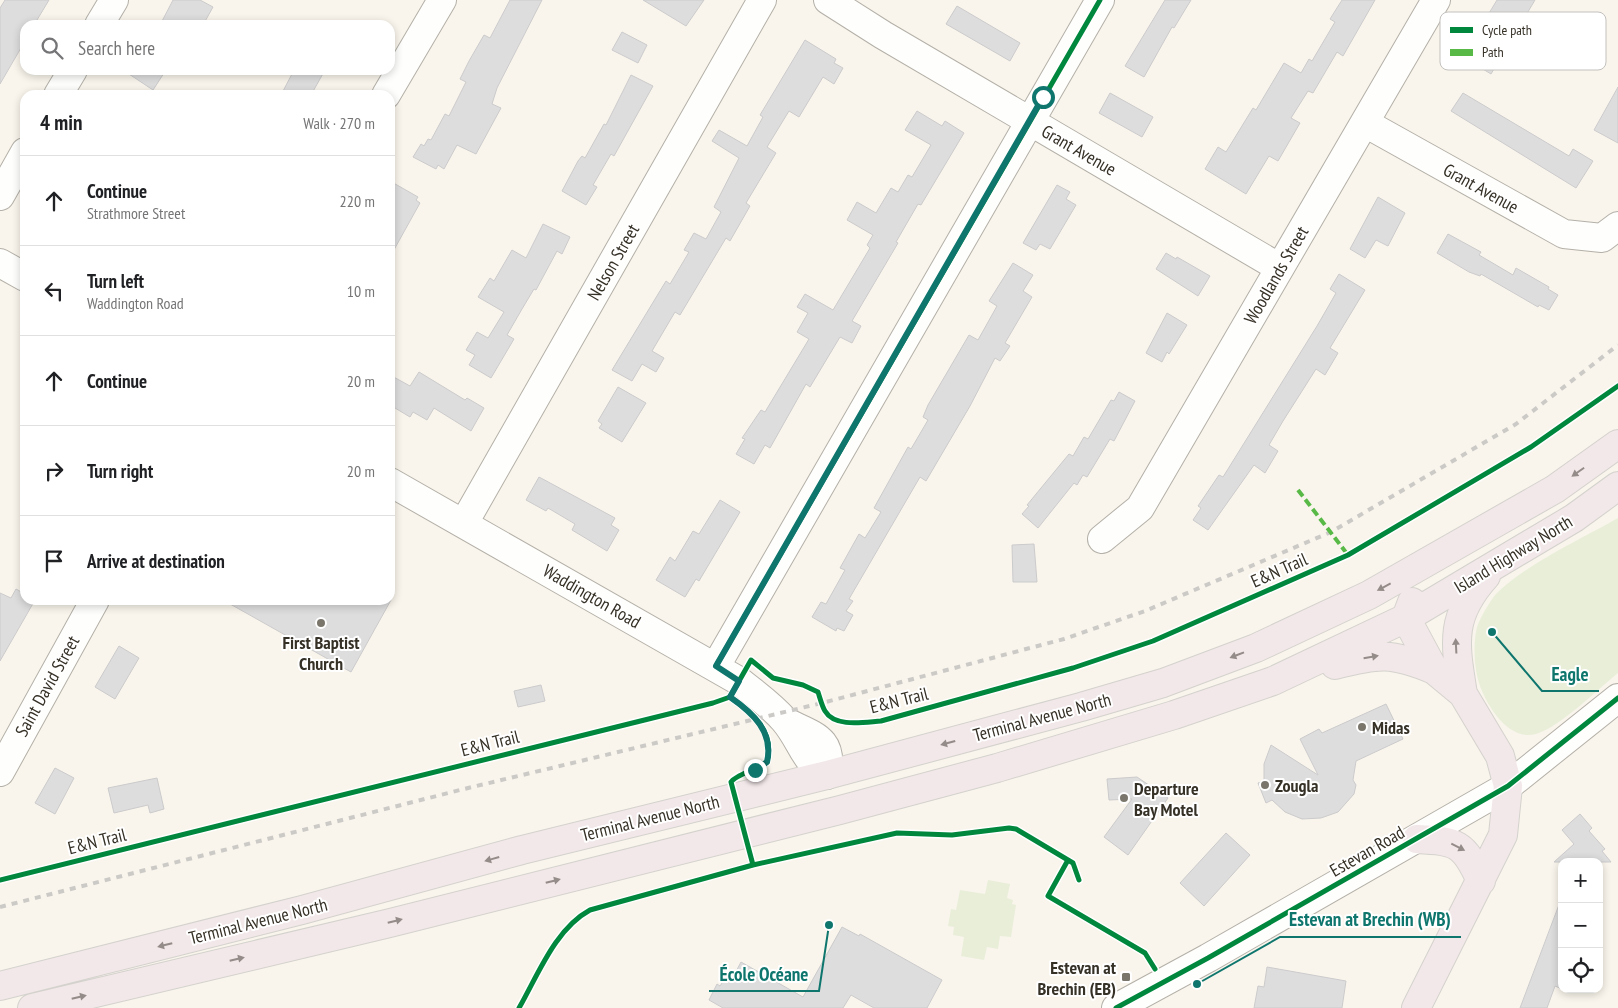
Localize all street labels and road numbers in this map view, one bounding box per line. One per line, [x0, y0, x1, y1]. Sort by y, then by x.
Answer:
street label: Grant Avenue [1037, 119, 1121, 181]
street label: Grant Avenue [1439, 158, 1523, 218]
street label: Nelson Street [582, 220, 644, 304]
street label: Woodlands Street [1239, 222, 1313, 328]
street label: Island Highway North [1450, 510, 1576, 598]
street label: E&N Trail [1247, 547, 1312, 593]
street label: Waddington Road [539, 559, 645, 633]
street label: Saint David Street [10, 631, 84, 741]
street label: E&N Trail [867, 681, 931, 718]
street label: Terminal Avenue North [971, 688, 1113, 746]
street label: E&N Trail [458, 724, 522, 761]
street label: Terminal Avenue North [578, 790, 722, 846]
street label: Estevan Road [1326, 820, 1408, 882]
street label: E&N Trail [65, 822, 129, 859]
street label: Terminal Avenue North [186, 893, 330, 949]

